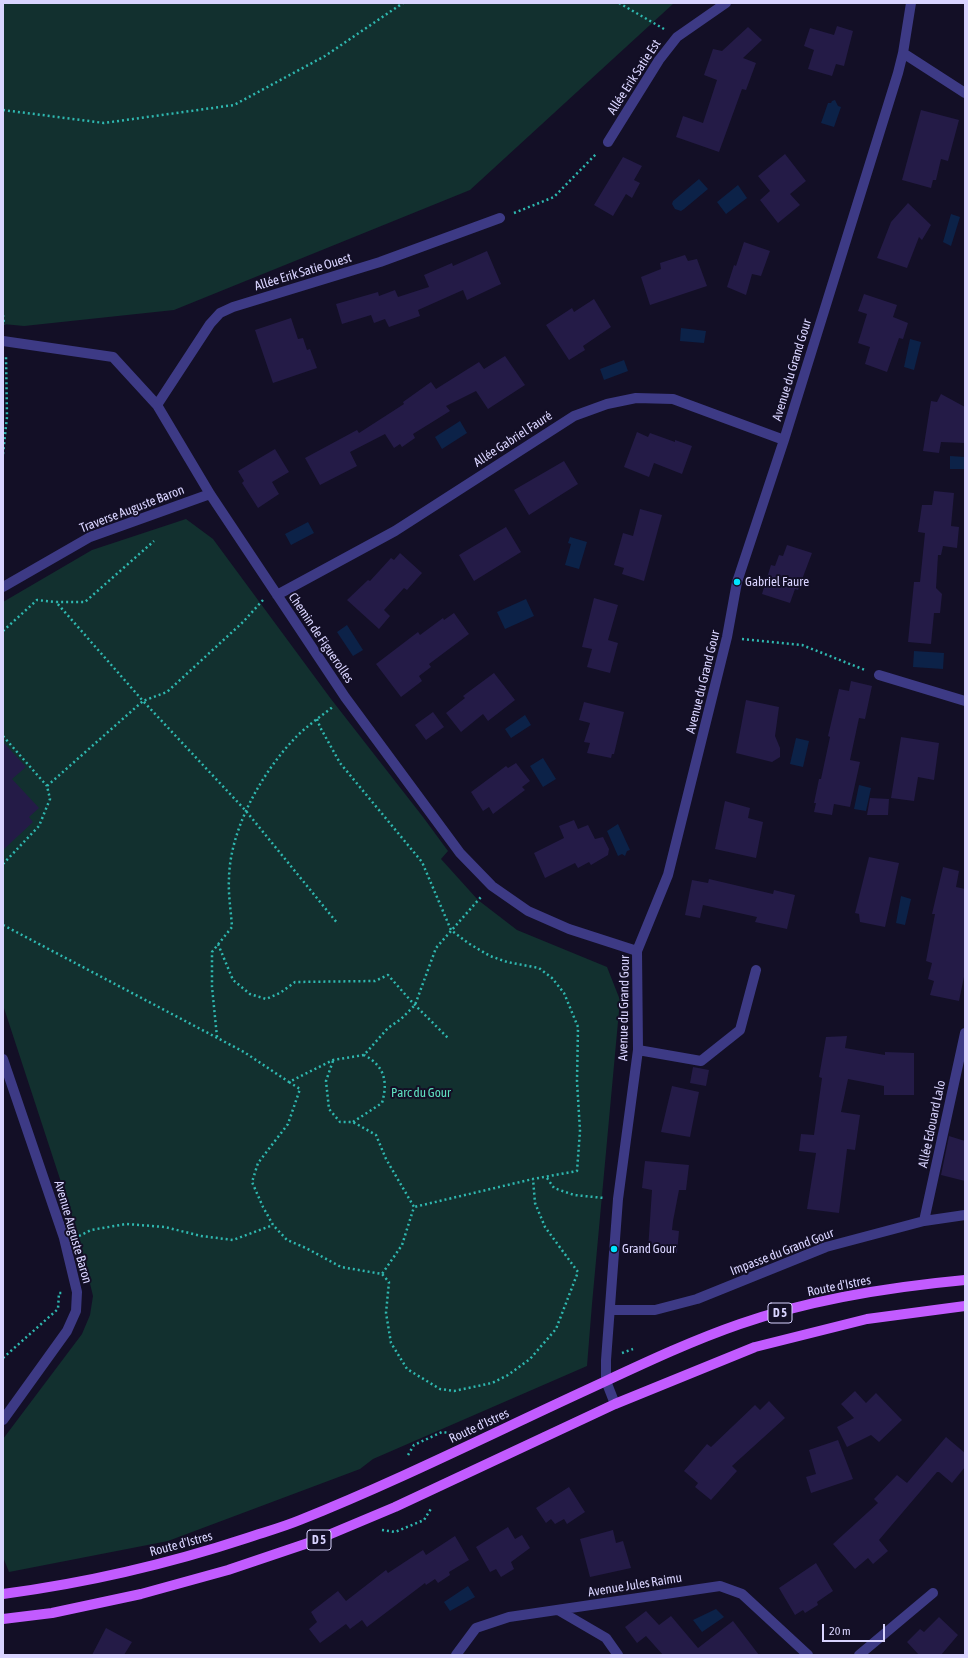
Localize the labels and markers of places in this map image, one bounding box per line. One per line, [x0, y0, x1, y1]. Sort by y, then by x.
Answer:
place label: Gabriel Faure [745, 574, 809, 590]
marker: Gabriel Faure [732, 577, 742, 587]
place label: Grand Gour [622, 1241, 676, 1257]
marker: Grand Gour [609, 1244, 619, 1254]

